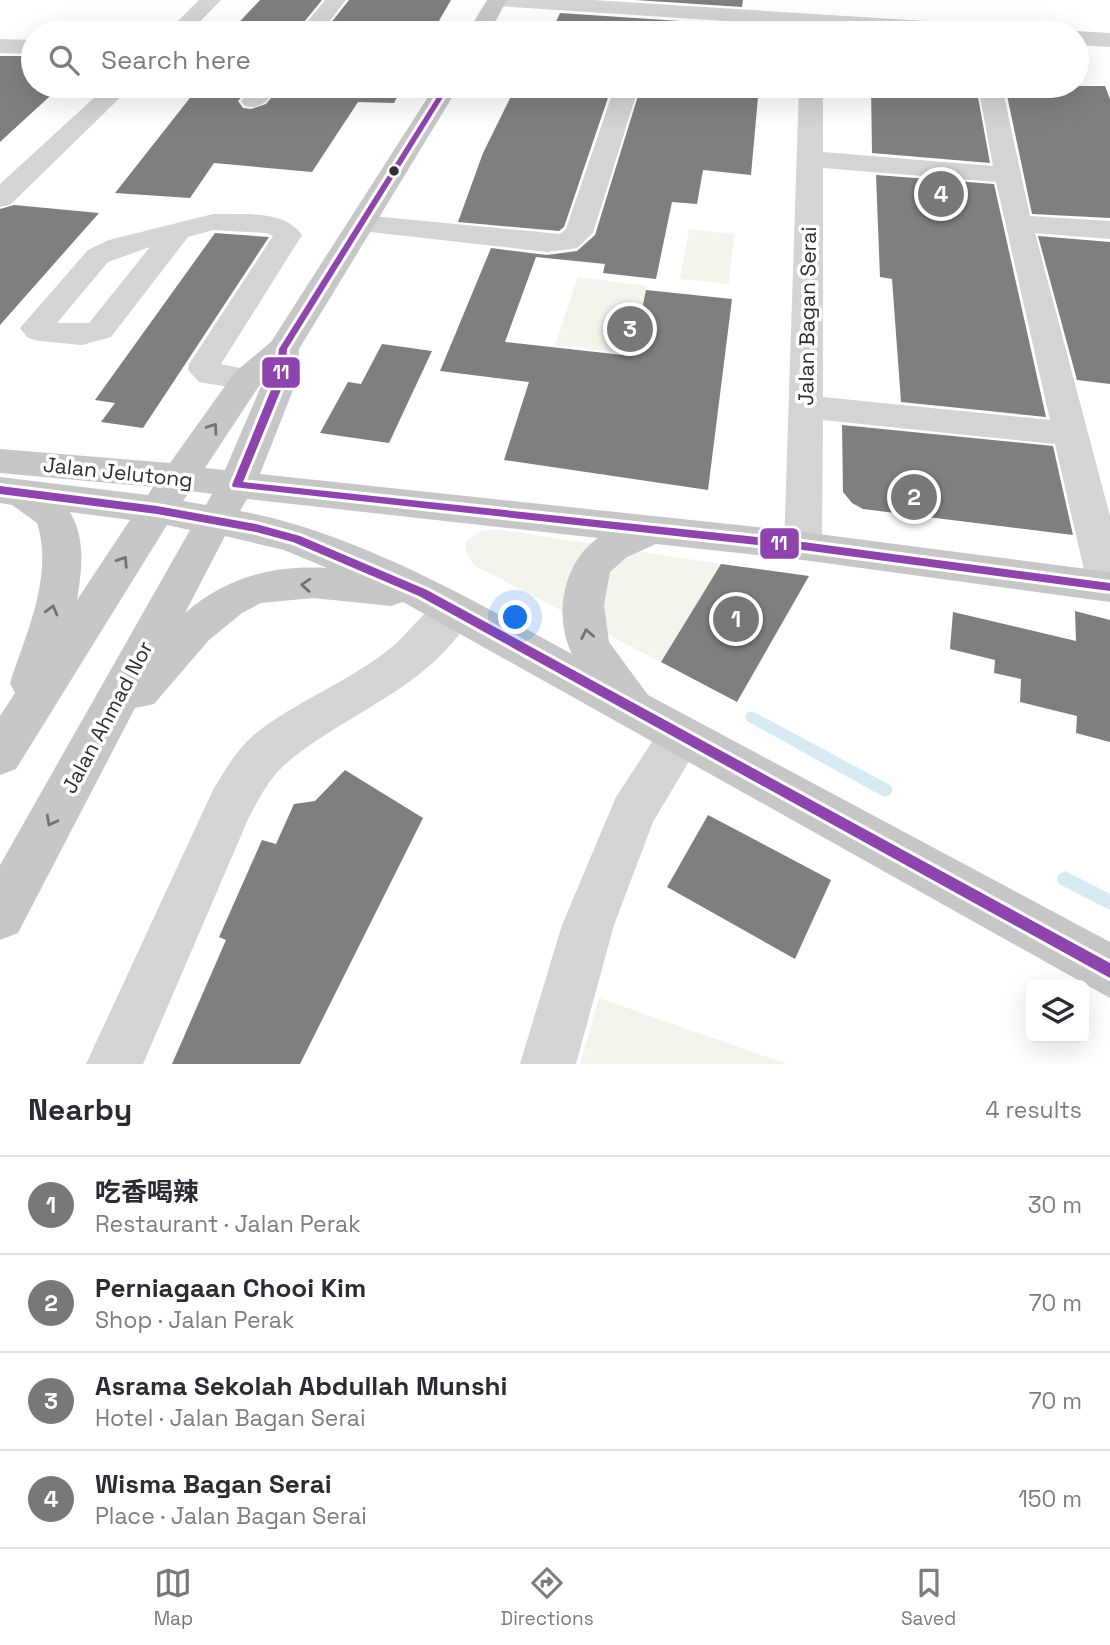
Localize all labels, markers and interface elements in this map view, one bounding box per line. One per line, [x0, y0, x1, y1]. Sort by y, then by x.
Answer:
search box [21, 21, 1089, 98]
icon: search [45, 41, 83, 79]
text: Search here [101, 43, 251, 77]
unlabelled marker [387, 164, 401, 178]
pin: 4 [918, 168, 964, 220]
street label: Jalan Bagan Serai [792, 226, 822, 406]
pin: 3 [607, 303, 653, 355]
line badge: 11 [261, 356, 301, 389]
text: 11 [272, 360, 290, 385]
one-way arrow [205, 423, 217, 436]
street label: Jalan Jelutong [42, 451, 194, 493]
pin: 2 [891, 471, 937, 523]
line badge: 11 [759, 527, 800, 560]
text: 11 [770, 531, 788, 556]
one-way arrow [115, 556, 127, 569]
one-way arrow [301, 577, 312, 592]
pin: 1 [713, 593, 759, 645]
your location [498, 600, 532, 634]
one-way arrow [44, 604, 58, 616]
one-way arrow [580, 628, 595, 640]
street label: Jalan Ahmad Nor [55, 636, 159, 798]
one-way arrow [45, 814, 59, 827]
map controls [1026, 980, 1089, 1043]
button: layers [1026, 980, 1089, 1043]
text: Nearby [28, 1090, 132, 1129]
text: 4 results [985, 1095, 1082, 1125]
text: 吃香喝辣 [95, 1175, 199, 1209]
text: 1 [46, 1190, 56, 1220]
text: 30 m [1028, 1190, 1082, 1220]
text: Restaurant · Jalan Perak [95, 1209, 361, 1239]
text: Perniagaan Chooi Kim [95, 1271, 366, 1305]
text: 2 [44, 1288, 58, 1318]
text: 70 m [1029, 1288, 1082, 1318]
text: Shop · Jalan Perak [95, 1305, 294, 1335]
text: Asrama Sekolah Abdullah Munshi [95, 1369, 507, 1403]
text: 3 [44, 1386, 58, 1416]
text: 70 m [1029, 1386, 1082, 1416]
text: Hotel · Jalan Bagan Serai [95, 1403, 366, 1433]
text: Wisma Bagan Serai [95, 1467, 332, 1501]
text: 4 [44, 1484, 58, 1514]
text: 150 m [1018, 1484, 1082, 1514]
text: Place · Jalan Bagan Serai [95, 1501, 367, 1531]
tab: Map [154, 1564, 193, 1631]
tab: Directions [501, 1564, 594, 1631]
tab: Saved [901, 1564, 956, 1631]

